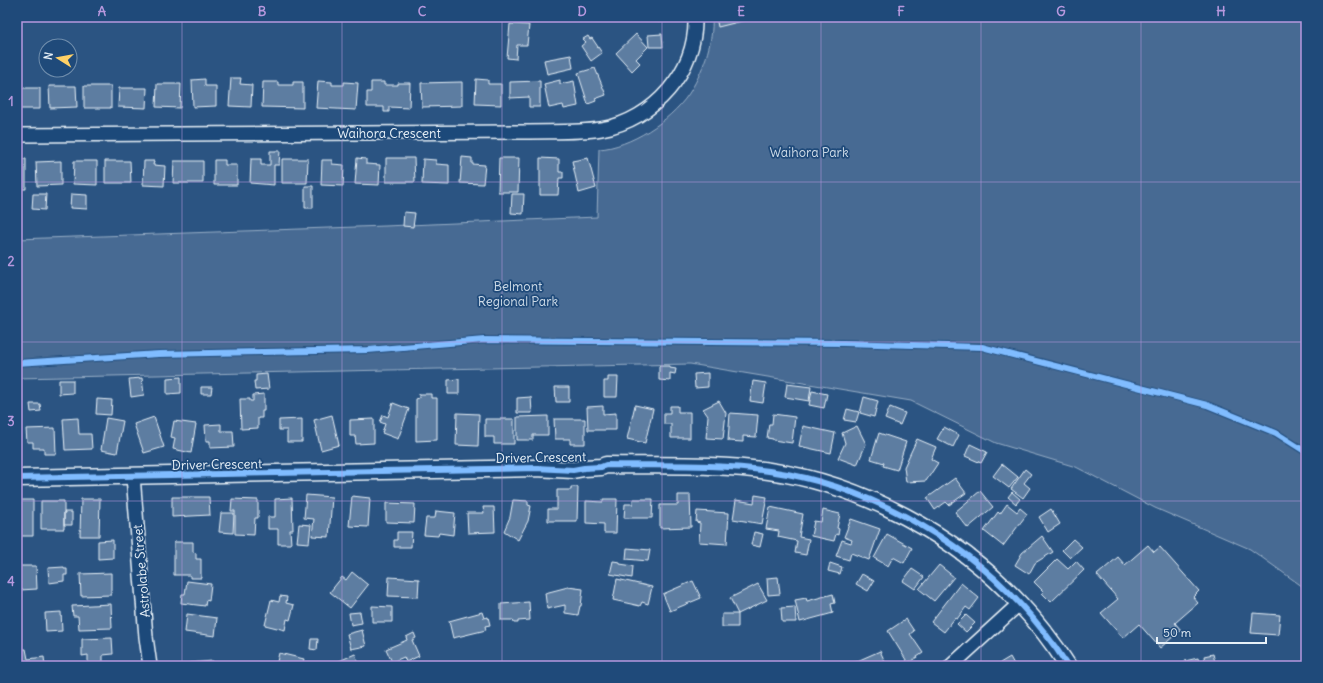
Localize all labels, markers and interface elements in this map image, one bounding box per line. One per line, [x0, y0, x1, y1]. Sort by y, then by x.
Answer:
text: A [98, 3, 107, 20]
text: B [258, 3, 267, 20]
text: C [418, 3, 427, 20]
text: D [577, 3, 587, 20]
text: E [737, 3, 745, 20]
text: F [897, 3, 905, 20]
text: G [1056, 3, 1066, 20]
text: H [1216, 3, 1226, 20]
north arrow [38, 38, 78, 78]
text: N [41, 51, 56, 61]
text: 1 [8, 93, 14, 110]
street label: Waihora Crescent [337, 125, 441, 142]
park label: Waihora Park [769, 144, 849, 161]
text: 2 [7, 253, 15, 270]
park label: Belmont Regional Park [478, 278, 559, 310]
text: 3 [7, 413, 15, 430]
street label: Driver Crescent [496, 448, 587, 467]
street label: Driver Crescent [172, 455, 263, 474]
street label: Astrolabe Street [129, 523, 154, 618]
text: 4 [7, 573, 15, 590]
scale bar [1157, 619, 1266, 645]
text: 50 m [1163, 625, 1192, 640]

